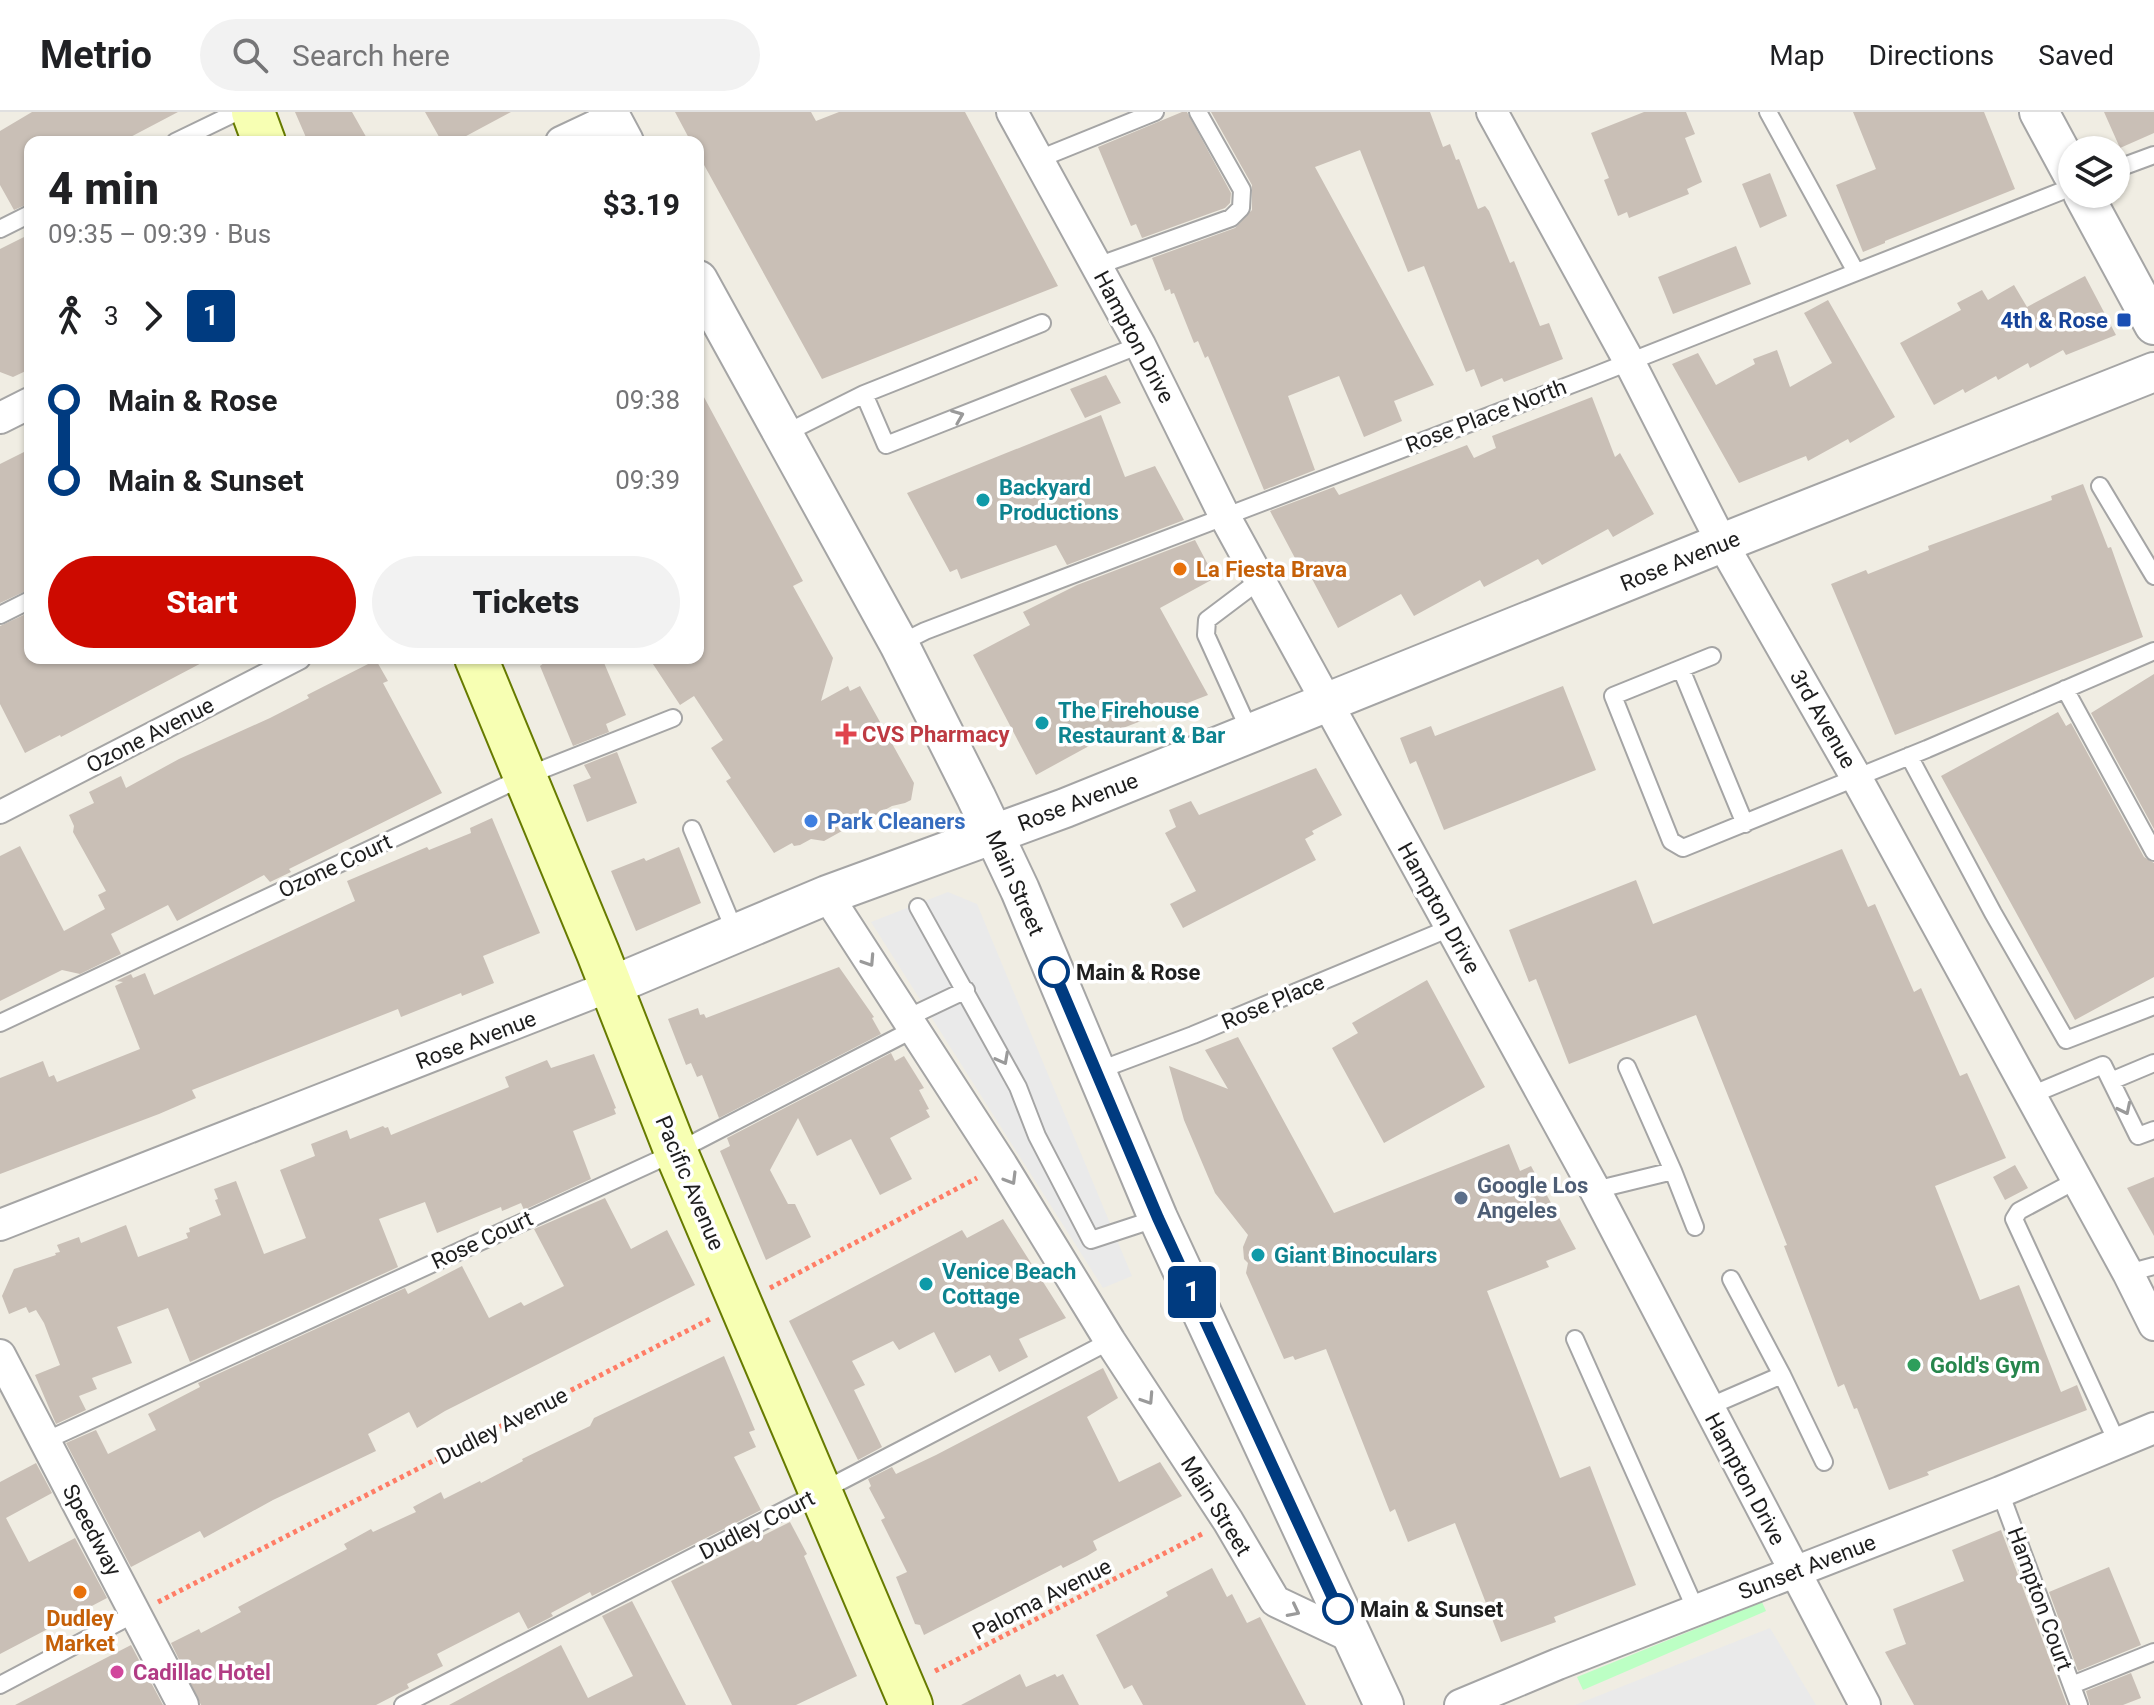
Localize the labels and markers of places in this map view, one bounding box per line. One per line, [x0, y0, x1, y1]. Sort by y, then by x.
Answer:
place label: 4th & Rose [2001, 308, 2108, 333]
marker: 4th & Rose [2115, 311, 2133, 329]
place label: Backyard Productions [999, 475, 1119, 525]
marker: Backyard Productions [974, 491, 992, 509]
place label: La Fiesta Brava [1196, 557, 1347, 582]
marker: La Fiesta Brava [1171, 560, 1189, 578]
place label: The Firehouse Restaurant & Bar [1058, 698, 1225, 748]
marker: The Firehouse Restaurant & Bar [1033, 714, 1051, 732]
place label: CVS Pharmacy [862, 722, 1010, 747]
marker: CVS Pharmacy [837, 725, 855, 743]
place label: Park Cleaners [827, 809, 966, 834]
marker: Park Cleaners [802, 812, 820, 830]
marker: Main & Rose [1039, 957, 1069, 987]
place label: Main & Rose [1076, 960, 1200, 985]
place label: Google Los Angeles [1477, 1173, 1588, 1223]
marker: Google Los Angeles [1452, 1189, 1470, 1207]
place label: Giant Binoculars [1274, 1243, 1437, 1268]
marker: Giant Binoculars [1249, 1246, 1267, 1264]
place label: Venice Beach Cottage [942, 1259, 1076, 1309]
marker: Venice Beach Cottage [917, 1275, 935, 1293]
place label: Gold's Gym [1930, 1353, 2040, 1378]
marker: Gold's Gym [1905, 1356, 1923, 1374]
marker: Dudley Market [71, 1583, 89, 1601]
marker: Main & Sunset [1323, 1594, 1353, 1624]
place label: Main & Sunset [1360, 1597, 1504, 1622]
place label: Dudley Market [45, 1606, 116, 1656]
place label: Cadillac Hotel [133, 1660, 271, 1685]
marker: Cadillac Hotel [108, 1663, 126, 1681]

